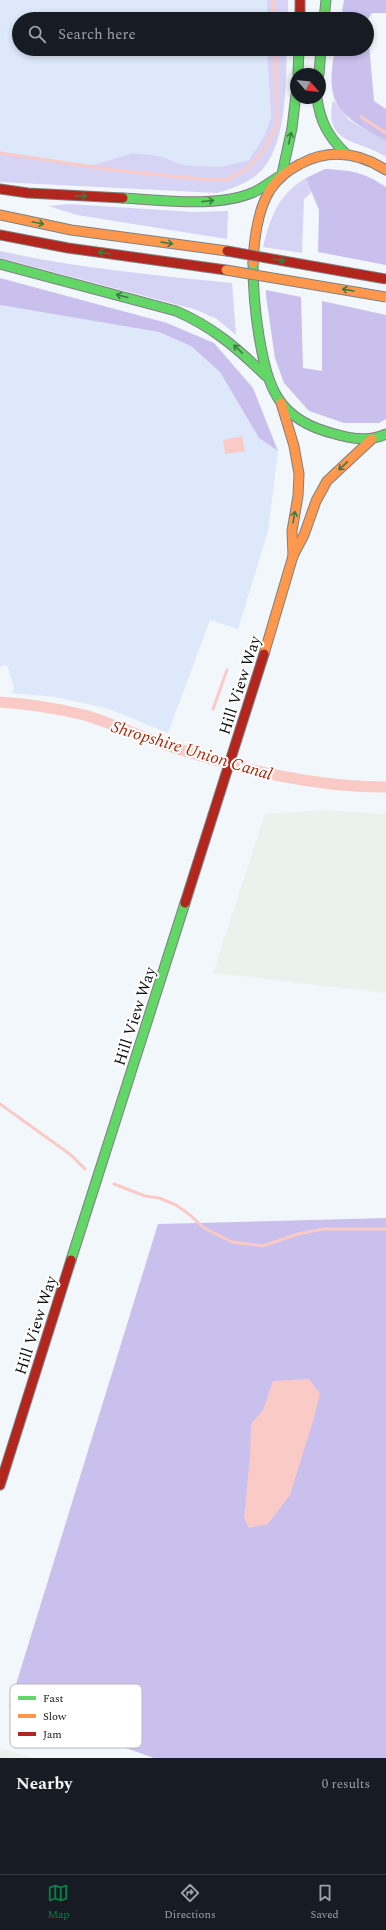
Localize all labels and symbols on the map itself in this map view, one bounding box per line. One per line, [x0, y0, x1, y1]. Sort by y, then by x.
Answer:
north arrow [290, 68, 326, 104]
one-way arrow [287, 132, 295, 145]
one-way arrow [74, 192, 87, 199]
one-way arrow [201, 197, 214, 205]
one-way arrow [31, 219, 44, 227]
one-way arrow [160, 239, 173, 247]
one-way arrow [98, 249, 111, 257]
one-way arrow [272, 256, 285, 264]
one-way arrow [341, 286, 354, 294]
one-way arrow [115, 292, 128, 300]
one-way arrow [233, 344, 243, 354]
one-way arrow [339, 461, 349, 470]
one-way arrow [290, 511, 298, 524]
street label: Hill View Way [213, 631, 268, 738]
water label: Shropshire Union Canal [108, 714, 276, 788]
street label: Hill View Way [108, 962, 163, 1069]
street label: Hill View Way [9, 1271, 64, 1378]
legend [10, 1684, 142, 1748]
text: Fast [43, 1690, 64, 1707]
text: Slow [43, 1708, 67, 1725]
text: Jam [43, 1726, 62, 1743]

